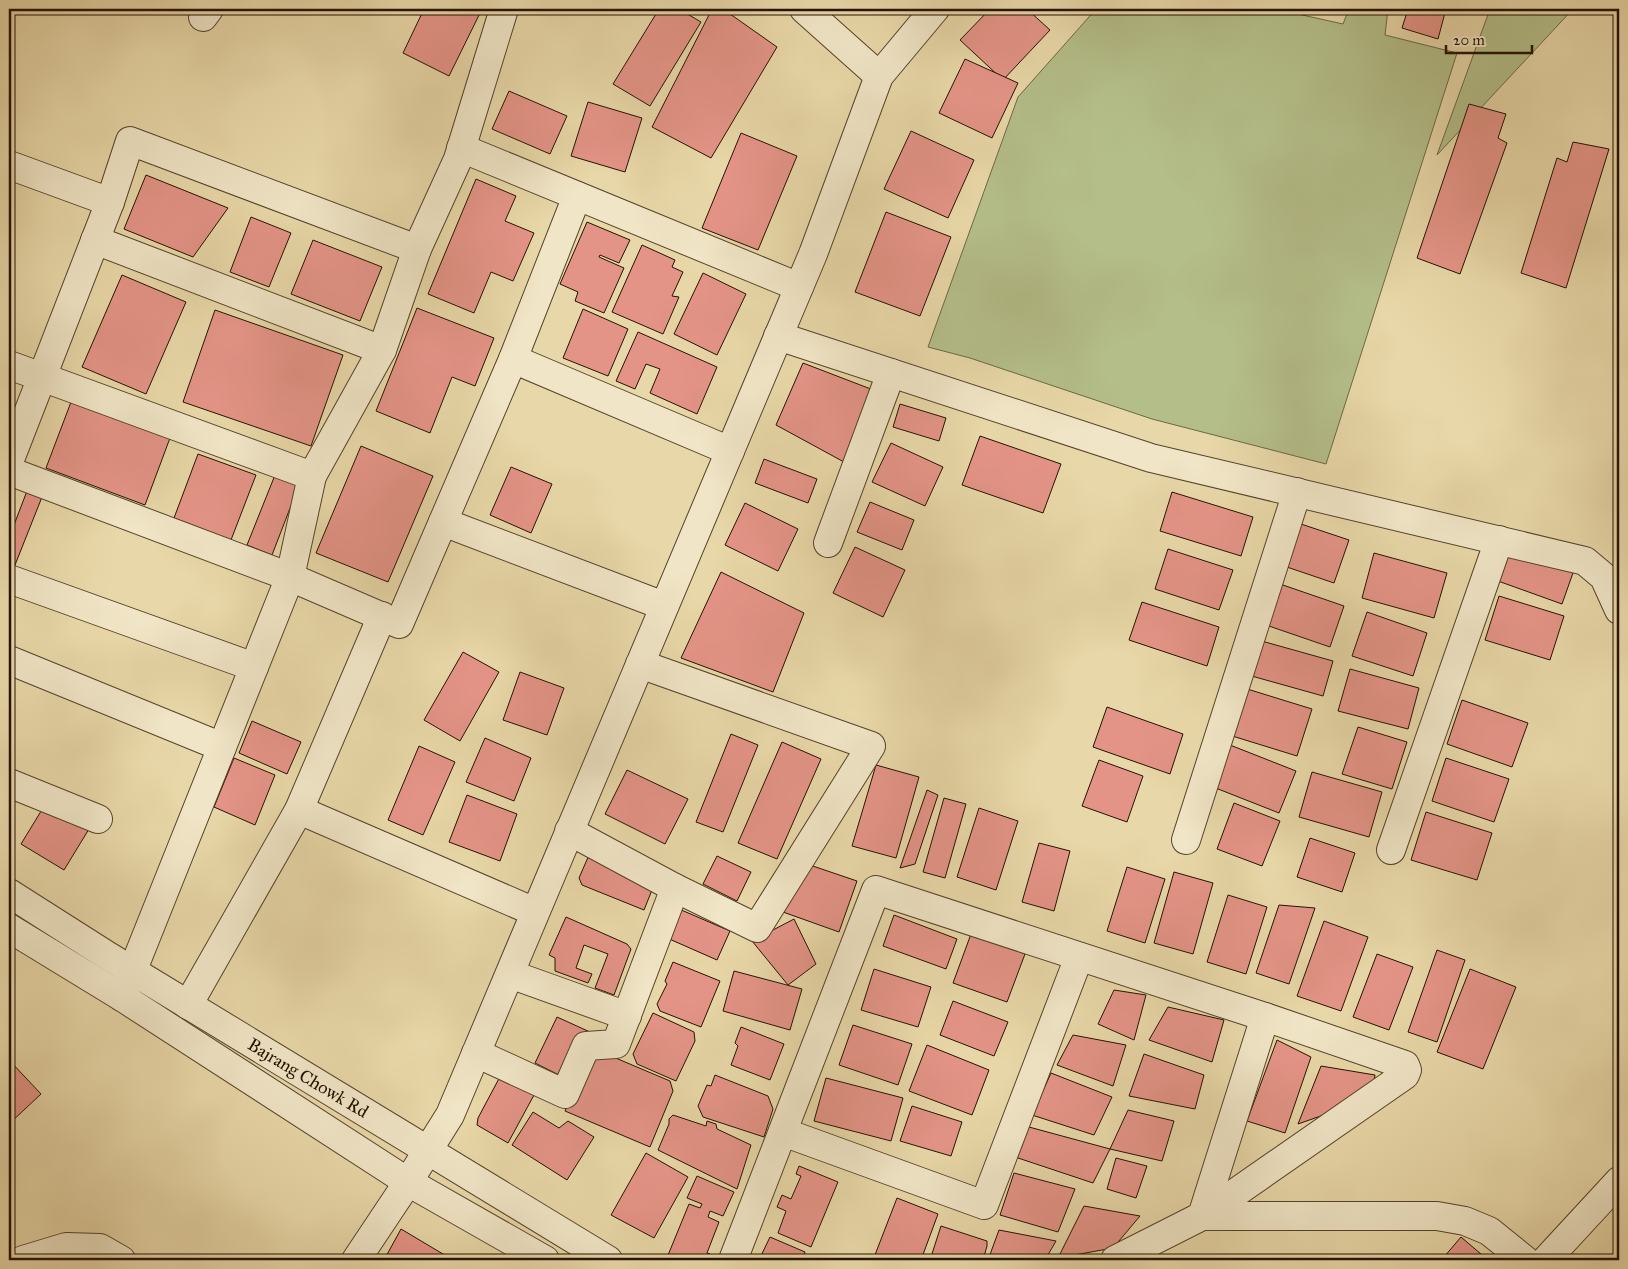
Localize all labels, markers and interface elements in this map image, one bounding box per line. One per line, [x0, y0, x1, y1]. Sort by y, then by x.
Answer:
scale bar [1446, 22, 1532, 54]
text: 20 m [1453, 31, 1485, 49]
street label: Bajrang Chowk Rd [243, 1033, 372, 1124]

